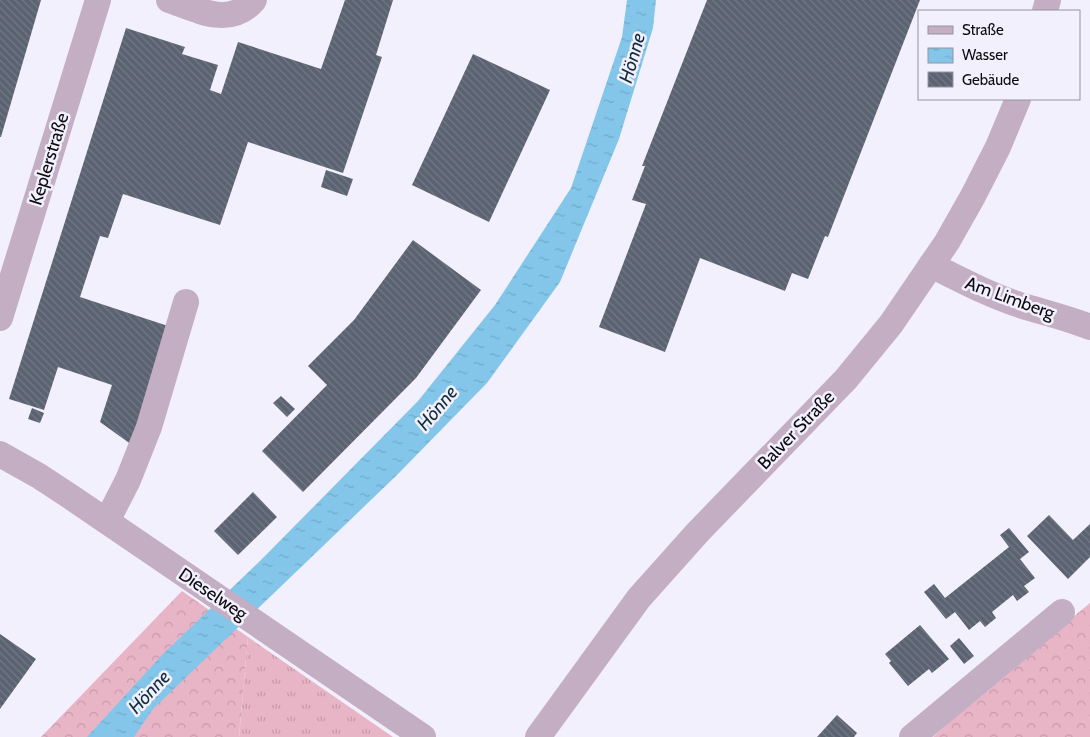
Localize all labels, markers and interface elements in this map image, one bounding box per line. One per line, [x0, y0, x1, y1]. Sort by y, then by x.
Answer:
legend [918, 10, 1080, 100]
text: Straße [962, 21, 1004, 39]
water label: Hönne [614, 30, 650, 86]
text: Wasser [962, 46, 1008, 64]
text: Gebäude [962, 71, 1019, 89]
street label: Keplerstraße [25, 110, 73, 208]
street label: Am Limberg [962, 272, 1059, 325]
water label: Hönne [412, 381, 462, 435]
street label: Balver Straße [753, 386, 839, 474]
street label: Dieselweg [175, 563, 252, 625]
water label: Hönne [123, 665, 175, 718]

